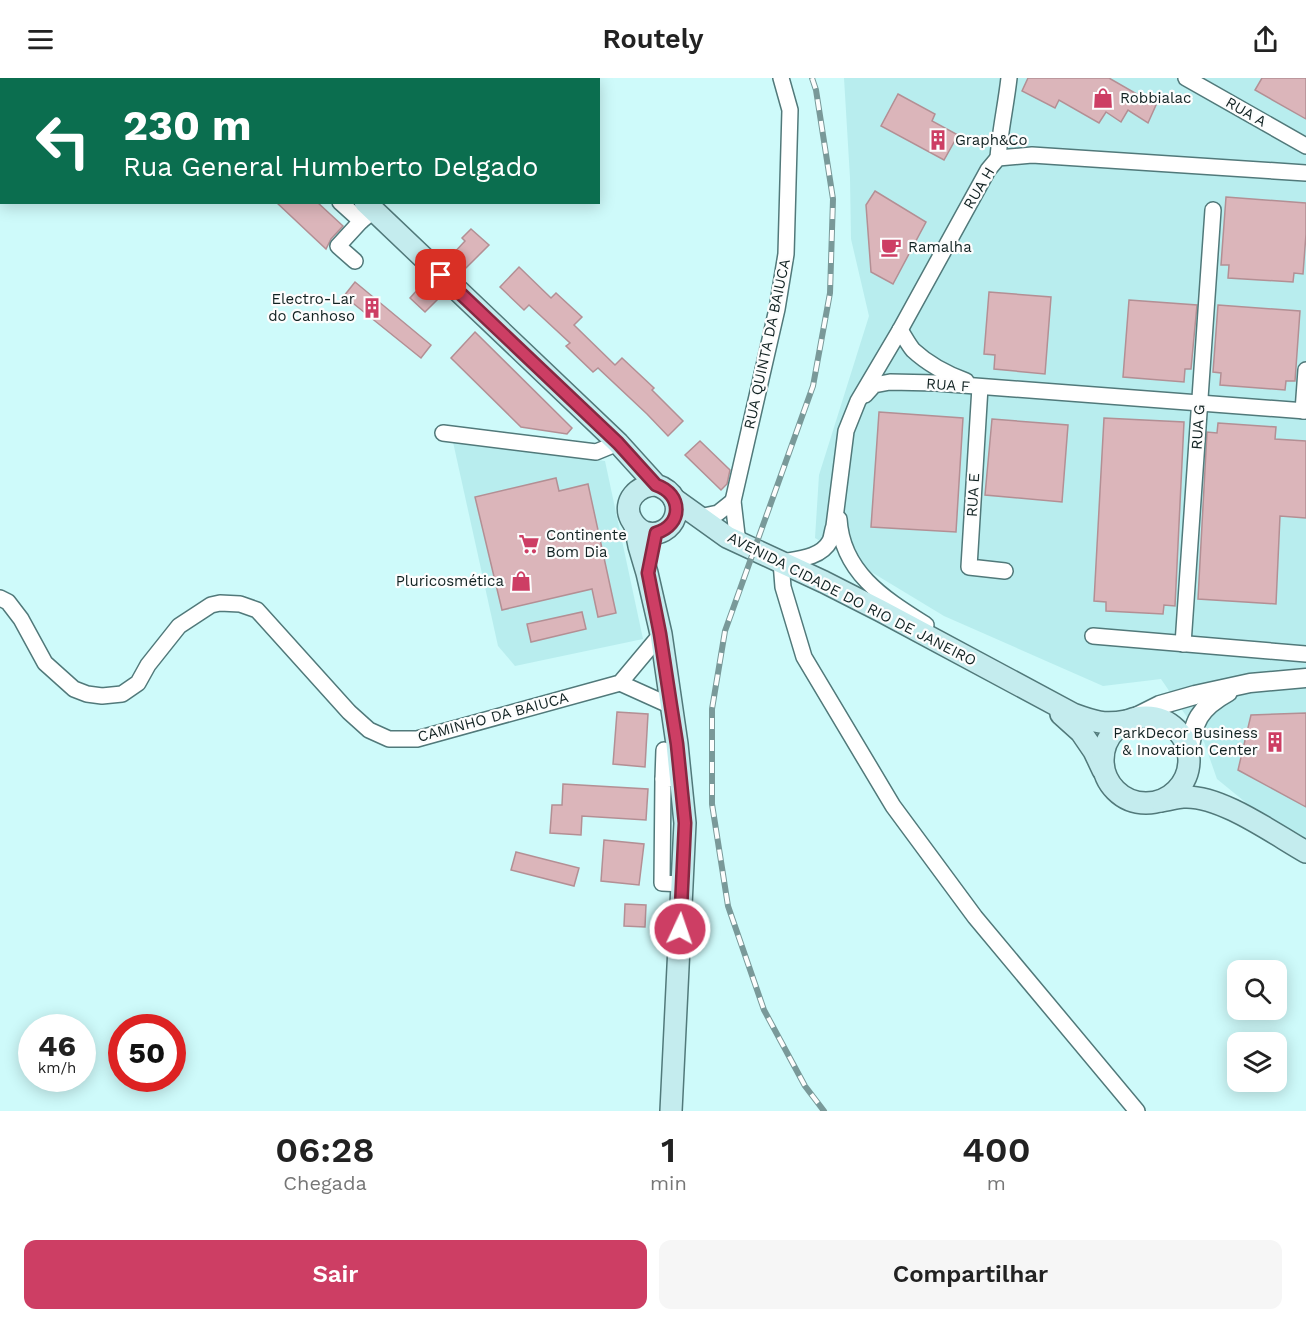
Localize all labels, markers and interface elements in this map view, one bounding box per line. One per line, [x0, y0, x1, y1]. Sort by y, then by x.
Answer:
icon: menu [24, 23, 57, 56]
text: Routely [602, 23, 704, 55]
icon: share [1249, 23, 1282, 56]
shop icon: Robbialac [1091, 86, 1115, 110]
place label: Robbialac [1120, 89, 1192, 107]
street label: RUA A [1222, 93, 1270, 131]
text: 230 m [123, 101, 252, 150]
icon: left [24, 102, 102, 180]
building icon: Graph&Co [926, 128, 950, 152]
place label: Graph&Co [955, 131, 1028, 149]
text: Rua General Humberto Delgado [123, 151, 539, 183]
street label: RUA H [960, 164, 998, 212]
cafe icon: Ramalha [879, 235, 903, 259]
place label: Ramalha [908, 238, 972, 256]
pin [415, 249, 466, 300]
street label: RUA QUINTA DA BAIUCA [740, 257, 794, 431]
icon: arrive [424, 258, 457, 291]
place label: Electro-Lar do Canhoso [268, 290, 355, 325]
building icon: Electro-Lar do Canhoso [360, 296, 384, 320]
street label: RUA F [926, 374, 970, 396]
street label: RUA G [1187, 404, 1209, 450]
street label: RUA E [963, 472, 983, 518]
place label: Continente Bom Dia [546, 526, 627, 561]
street label: AVENIDA CIDADE DO RIO DE JANEIRO [725, 528, 979, 670]
supermarket icon: Continente Bom Dia [517, 532, 541, 556]
shop icon: Pluricosmética [509, 569, 533, 593]
place label: Pluricosmética [396, 572, 504, 590]
street label: CAMINHO DA BAIUCA [416, 688, 571, 746]
place label: ParkDecor Business & Inovation Center [1113, 724, 1258, 759]
building icon: ParkDecor Business & Inovation Center [1263, 730, 1287, 754]
position arrow [648, 897, 712, 961]
map controls [1227, 960, 1287, 1092]
button: search [1227, 960, 1287, 1020]
speed limit sign: 50 [108, 1014, 186, 1092]
text: 46 [38, 1028, 76, 1063]
button: layers [1227, 1032, 1287, 1092]
text: km/h [38, 1059, 76, 1077]
text: 06:28 [275, 1129, 375, 1171]
text: 1 [661, 1129, 676, 1171]
text: 400 [962, 1129, 1031, 1171]
text: Chegada [283, 1171, 367, 1195]
text: min [650, 1171, 687, 1195]
text: m [987, 1171, 1006, 1195]
button: Sair [24, 1240, 647, 1309]
button: Compartilhar [659, 1240, 1282, 1309]

